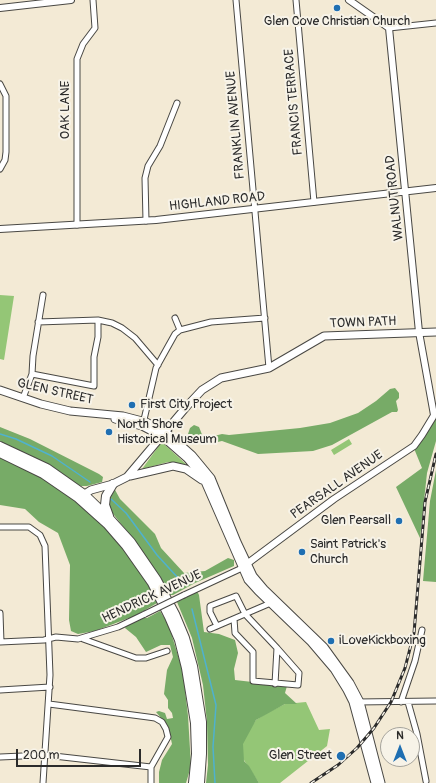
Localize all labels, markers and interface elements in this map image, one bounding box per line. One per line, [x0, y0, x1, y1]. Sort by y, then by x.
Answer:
marker: Glen Cove Christian Church [332, 3, 342, 13]
place label: Glen Cove Christian Church [264, 14, 410, 30]
street label: FRANCIS TERRACE [282, 48, 306, 156]
street label: FRANKLIN AVENUE [223, 70, 249, 180]
street label: OAK LANE [58, 81, 74, 139]
street label: WALNUT ROAD [383, 154, 407, 242]
street label: HIGHLAND ROAD [168, 189, 266, 215]
street label: TOWN PATH [329, 314, 397, 332]
street label: GLEN STREET [15, 376, 95, 408]
place label: First City Project [140, 397, 232, 413]
marker: First City Project [127, 400, 137, 410]
place label: North Shore Historical Museum [117, 417, 217, 448]
marker: North Shore Historical Museum [104, 427, 114, 437]
street label: PEARSALL AVENUE [288, 447, 386, 523]
place label: Glen Pearsall [321, 513, 391, 529]
marker: Glen Pearsall [394, 516, 404, 526]
place label: Saint Patrick's Church [310, 537, 386, 568]
marker: Saint Patrick's Church [297, 547, 307, 557]
street label: HENDRICK AVENUE [100, 567, 204, 627]
place label: iLoveKickboxing [339, 633, 426, 649]
marker: iLoveKickboxing [326, 636, 336, 646]
north arrow [380, 727, 420, 767]
text: N [396, 729, 404, 742]
scale bar [18, 741, 143, 767]
text: 200 m [23, 748, 59, 763]
place label: Glen Street [269, 748, 332, 764]
marker: Glen Street [335, 750, 347, 762]

